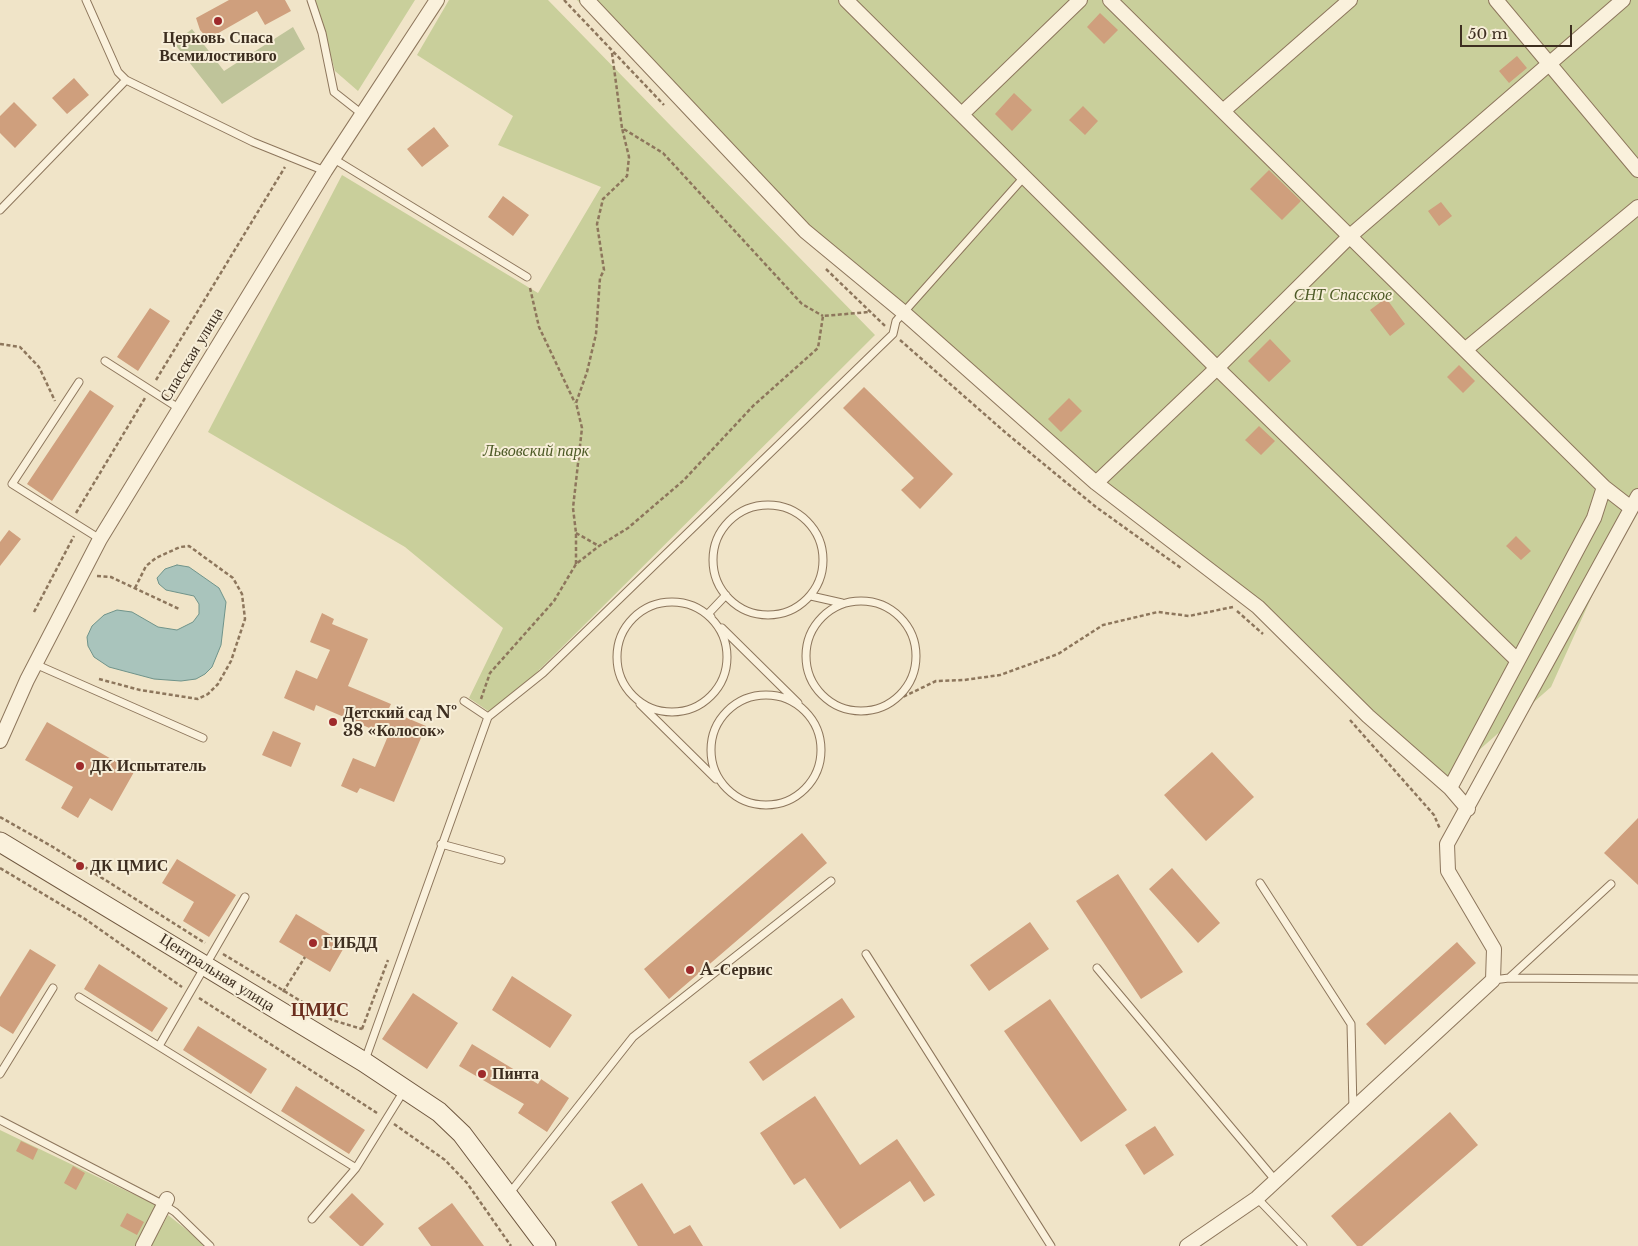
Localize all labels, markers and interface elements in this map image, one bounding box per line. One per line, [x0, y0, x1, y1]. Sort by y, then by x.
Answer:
marker: Церковь Спаса Всемилостивого [212, 15, 224, 27]
scale bar [1463, 15, 1576, 47]
text: 50 m [1468, 24, 1508, 43]
place label: Церковь Спаса Всемилостивого [159, 28, 277, 66]
park label: СНТ Спасское [1294, 285, 1392, 305]
street label: Спасская улица [156, 304, 228, 406]
park label: Львовский парк [483, 441, 589, 461]
place label: Детский сад № 38 «Колосок» [343, 703, 457, 741]
marker: Детский сад № 38 «Колосок» [327, 716, 339, 728]
place label: ДК Испытатель [90, 756, 206, 776]
marker: ДК Испытатель [74, 760, 86, 772]
place label: ДК ЦМИС [90, 856, 168, 876]
marker: ДК ЦМИС [74, 860, 86, 872]
street label: Центральная улица [156, 930, 278, 1016]
place label: ГИБДД [323, 933, 378, 953]
marker: ГИБДД [307, 937, 319, 949]
place label: A-Сервис [700, 960, 773, 980]
marker: A-Сервис [684, 964, 696, 976]
district label: ЦМИС [291, 1000, 349, 1022]
place label: Пинта [492, 1064, 539, 1084]
marker: Пинта [476, 1068, 488, 1080]

